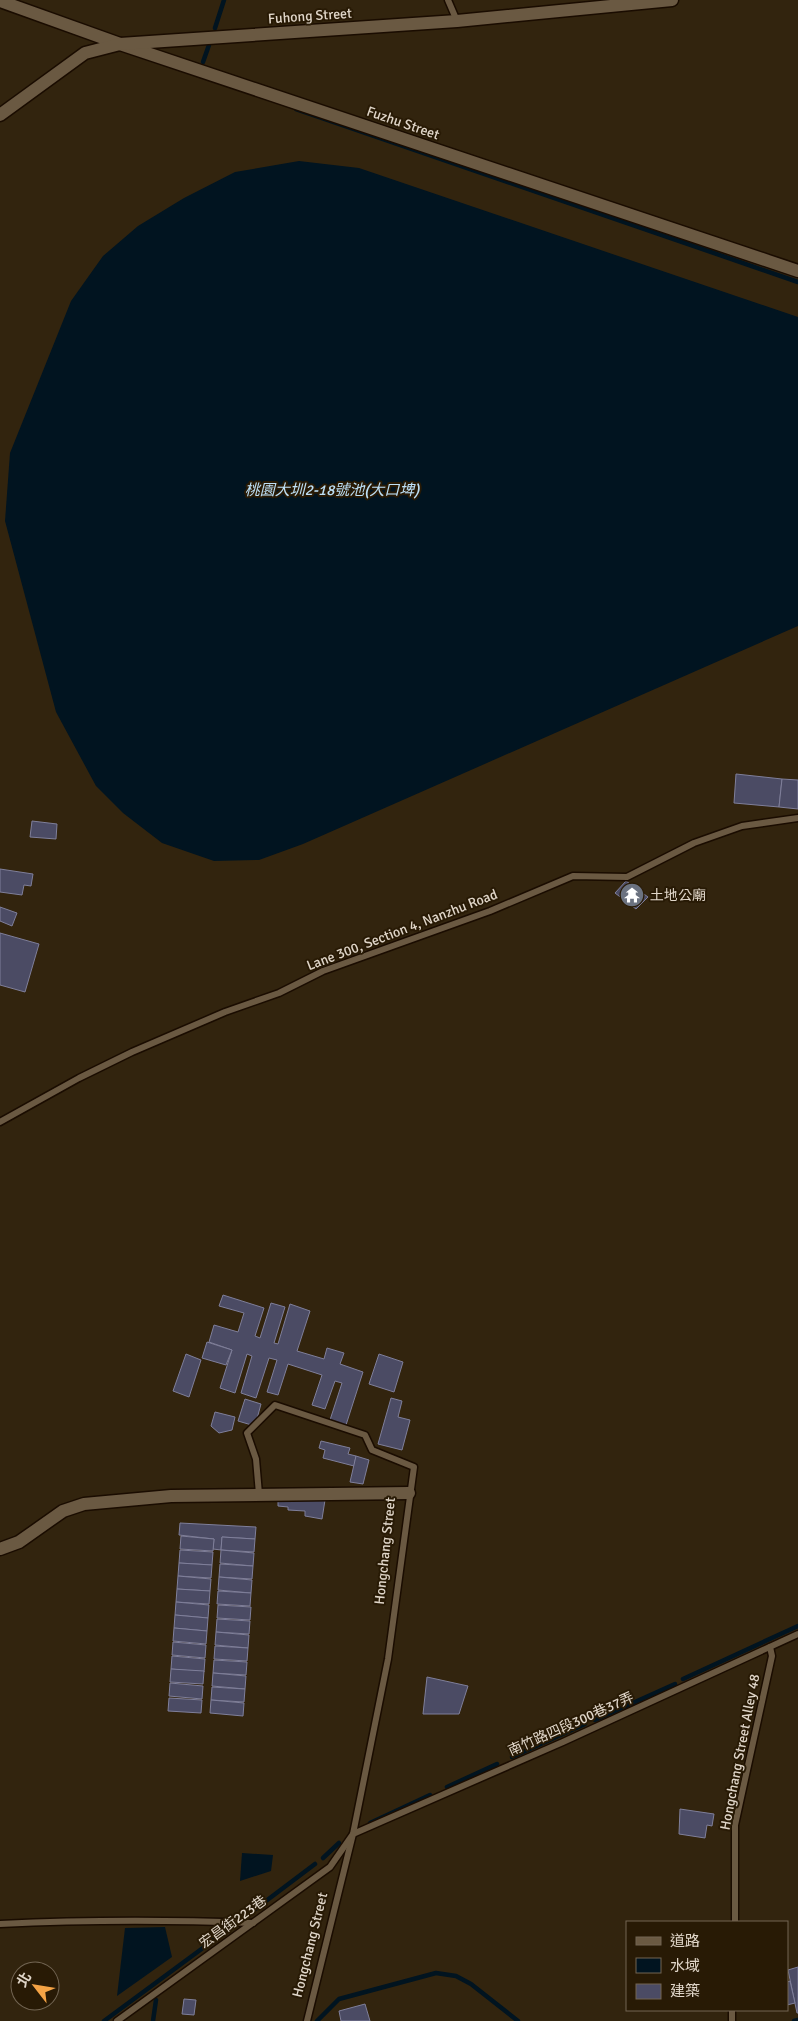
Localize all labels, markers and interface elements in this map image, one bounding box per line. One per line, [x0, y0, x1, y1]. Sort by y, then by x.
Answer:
street label: Fuhong Street [267, 5, 353, 27]
street label: Fuzhu Street [364, 103, 442, 143]
water label: 桃園大圳2-18號池(大口埤) [245, 481, 420, 499]
temple icon: 土地公廟 [619, 882, 645, 908]
street label: Lane 300, Section 4, Nanzhu Road [304, 886, 500, 974]
place label: 土地公廟 [650, 887, 706, 904]
street label: Hongchang Street [371, 1496, 399, 1605]
street label: Hongchang Street Alley 48 [717, 1672, 763, 1832]
street label: 南竹路四段300巷37弄 [506, 1689, 636, 1759]
street label: Hongchang Street [289, 1891, 331, 1999]
street label: 宏昌街223巷 [196, 1892, 270, 1952]
legend [626, 1921, 788, 2011]
text: 道路 [670, 1932, 700, 1950]
text: 水域 [670, 1957, 700, 1975]
north arrow [10, 1961, 60, 2011]
text: 北 [13, 1969, 35, 1990]
text: 建築 [670, 1982, 700, 2000]

